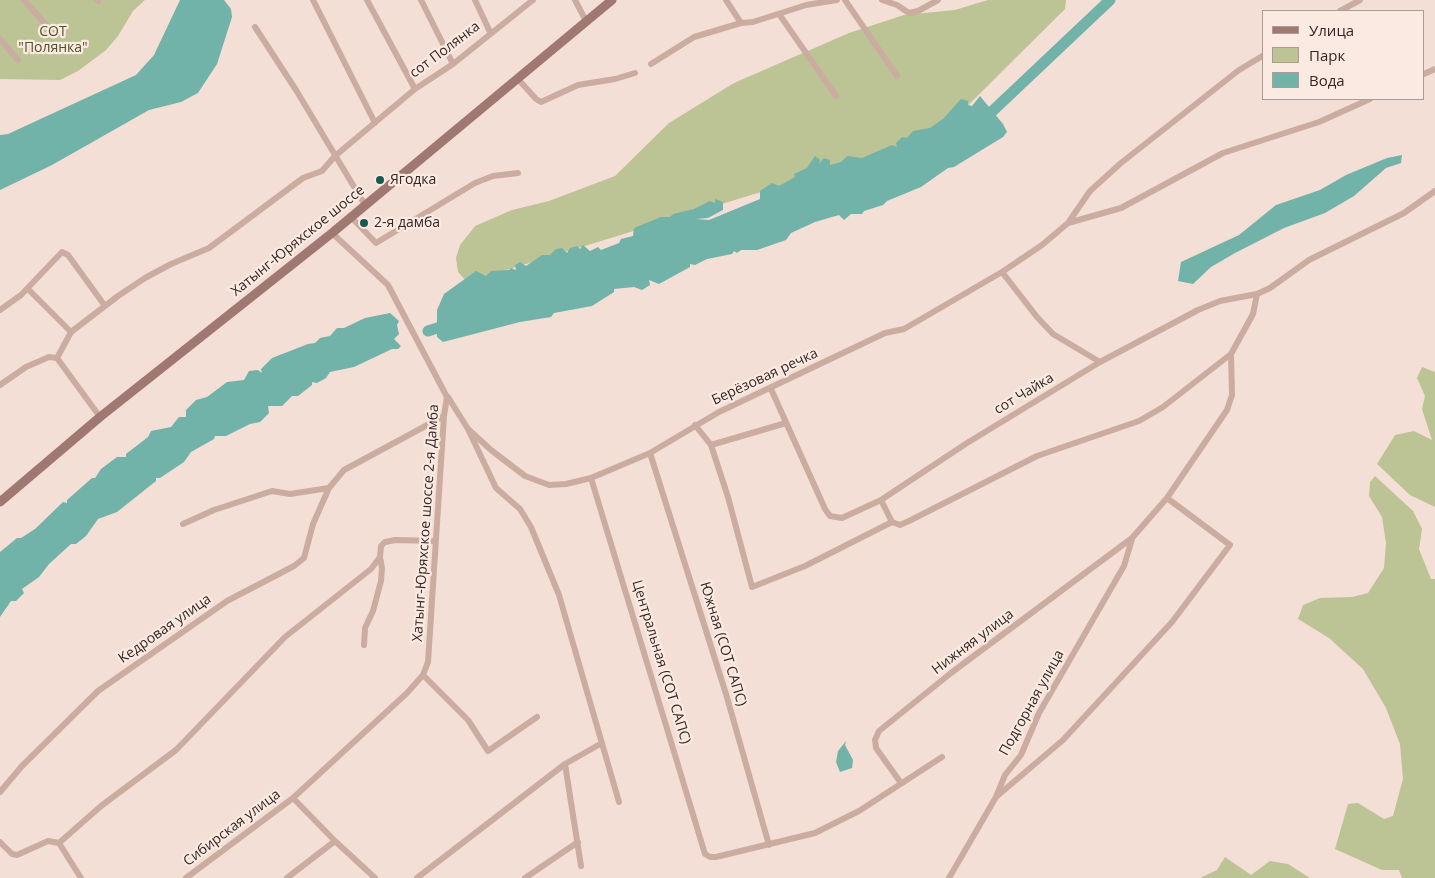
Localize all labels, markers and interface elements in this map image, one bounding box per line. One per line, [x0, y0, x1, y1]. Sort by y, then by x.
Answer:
legend [1262, 10, 1425, 100]
street label: сот Полянка [407, 18, 483, 82]
text: Улица [1309, 20, 1354, 40]
park label: СОТ "Полянка" [18, 24, 88, 56]
text: Парк [1309, 45, 1345, 65]
text: Вода [1309, 70, 1345, 90]
place label: Ягодка [390, 172, 436, 188]
marker: Ягодка [374, 174, 386, 186]
street label: Хатынг-Юряхское шоссе [228, 182, 368, 300]
place label: 2-я дамба [374, 215, 440, 231]
marker: 2-я дамба [358, 217, 370, 229]
street label: Берёзовая речка [709, 345, 821, 409]
street label: сот Чайка [991, 370, 1057, 418]
street label: Хатынг-Юряхское шоссе 2-я Дамба [409, 404, 443, 642]
street label: Центральная (СОТ САПС) [628, 578, 694, 746]
street label: Южная (СОТ САПС) [696, 580, 750, 708]
street label: Кедровая улица [115, 591, 215, 667]
street label: Нижняя улица [929, 606, 1017, 678]
street label: Подгорная улица [996, 647, 1068, 759]
street label: Сибирская улица [180, 786, 284, 870]

